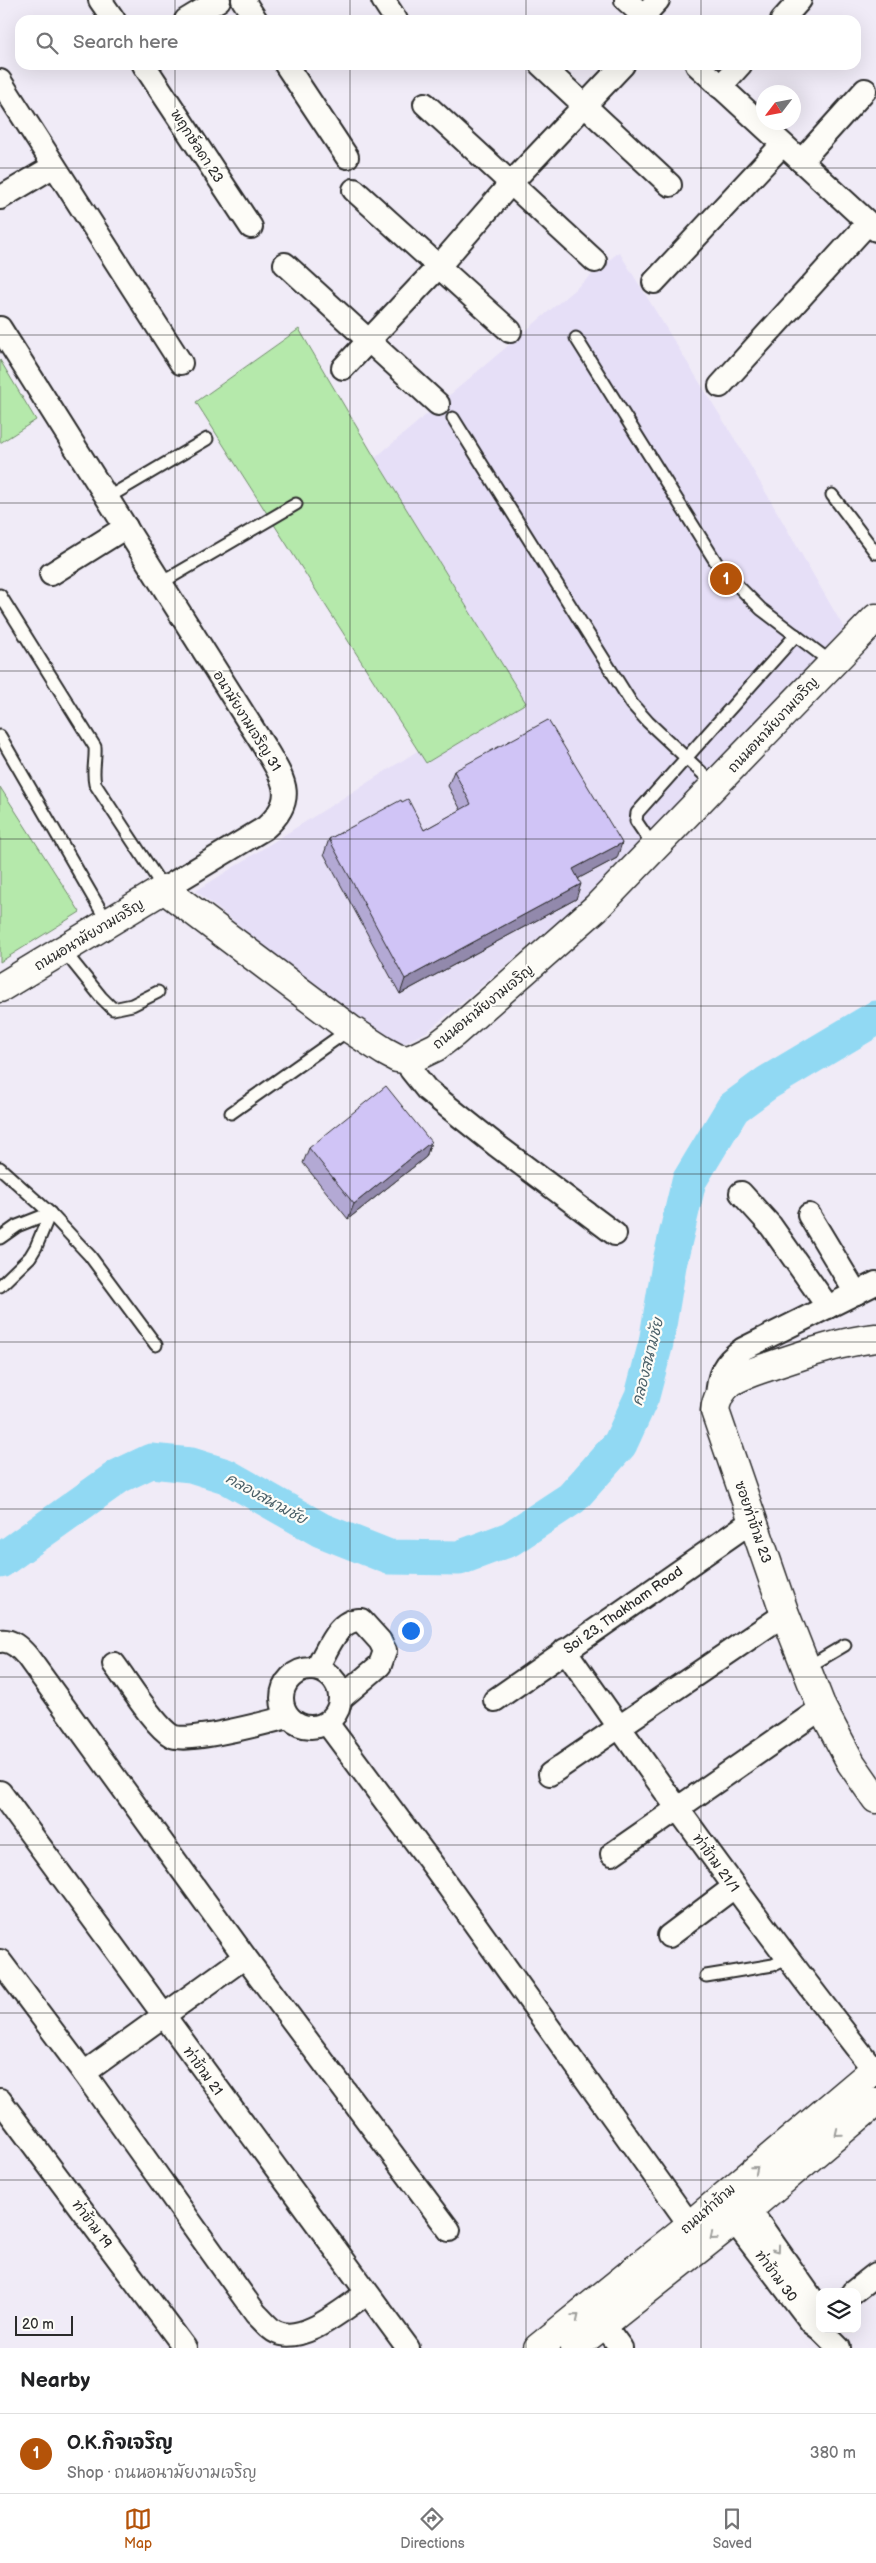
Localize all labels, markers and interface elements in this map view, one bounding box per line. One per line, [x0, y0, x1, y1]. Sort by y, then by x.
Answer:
search box [15, 15, 861, 70]
icon: search [33, 29, 61, 57]
text: Search here [73, 31, 178, 54]
north arrow [756, 85, 801, 130]
street label: พฤกษ์ลดา 23 [167, 105, 228, 186]
pin: 1 [710, 560, 742, 598]
street label: อนามัยงามเจริญ 31 [209, 668, 285, 774]
street label: ถนนอนามัยงามเจริญ [724, 674, 822, 776]
street label: ถนนอนามัยงามเจริญ [31, 896, 147, 974]
street label: ถนนอนามัยงามเจริญ [429, 961, 537, 1053]
water label: คลองสนามชัย [628, 1315, 668, 1408]
water label: คลองสนามชัย [222, 1469, 311, 1530]
street label: ซอยท่าข้าม 23 [731, 1479, 775, 1565]
street label: Soi 23, Thakham Road [560, 1562, 686, 1658]
your location [398, 1618, 424, 1644]
street label: ท่าข้าม 21/1 [689, 1830, 743, 1896]
street label: ท่าข้าม 21 [180, 2043, 226, 2099]
one-way arrow [835, 2128, 844, 2136]
one-way arrow [749, 2165, 758, 2174]
street label: ถนนท่าข้าม [677, 2181, 739, 2237]
street label: ท่าข้าม 19 [68, 2196, 116, 2252]
one-way arrow [710, 2232, 719, 2241]
one-way arrow [772, 2243, 780, 2252]
street label: ท่าข้าม 30 [751, 2247, 801, 2305]
map controls [816, 2288, 861, 2333]
button: layers [816, 2288, 861, 2333]
scale bar [15, 2313, 72, 2336]
one-way arrow [570, 2315, 579, 2323]
text: 20 m [22, 2316, 54, 2333]
text: Nearby [20, 2368, 90, 2393]
text: O.K.กิจเจริญ [67, 2432, 173, 2455]
text: 1 [33, 2444, 39, 2463]
text: 380 m [810, 2444, 856, 2463]
text: Shop · ถนนอนามัยงามเจริญ [67, 2464, 257, 2483]
tab: Map [124, 2505, 152, 2552]
tab: Directions [400, 2505, 465, 2552]
tab: Saved [713, 2505, 752, 2552]

